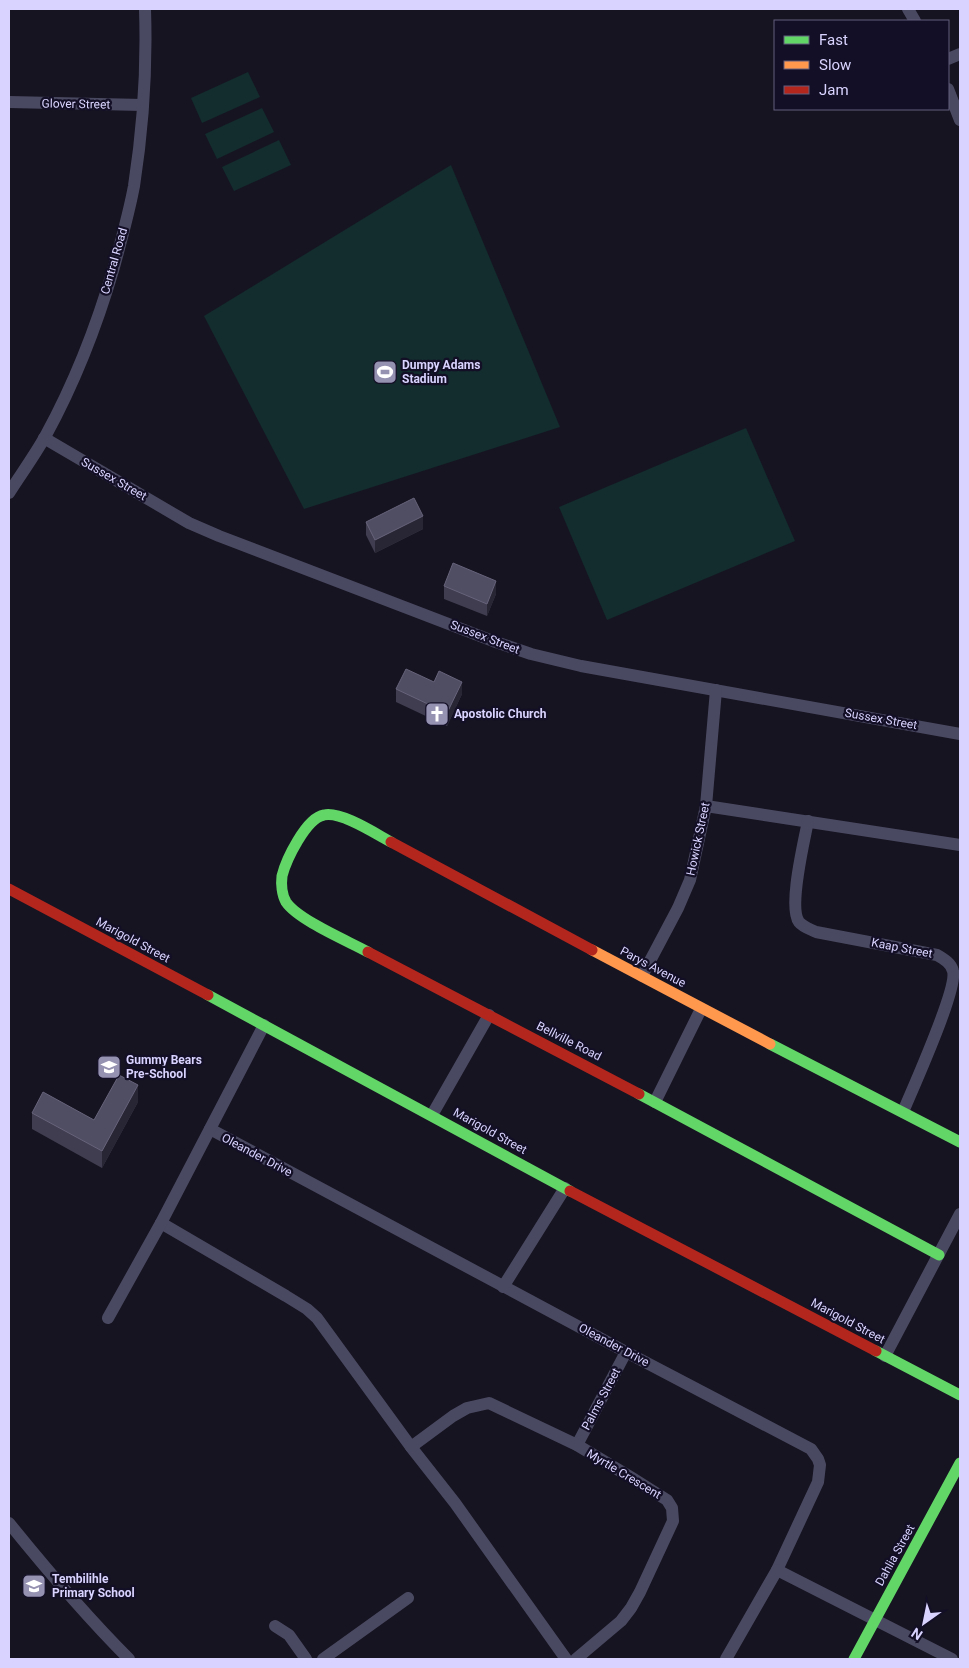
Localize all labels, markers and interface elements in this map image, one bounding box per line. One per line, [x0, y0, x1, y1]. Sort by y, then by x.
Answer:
legend [774, 20, 949, 110]
text: Fast [819, 31, 848, 49]
text: Slow [819, 56, 851, 74]
text: Jam [819, 81, 849, 99]
street label: Glover Street [42, 96, 111, 112]
street label: Central Road [98, 226, 130, 296]
place label: Dumpy Adams Stadium [402, 358, 480, 386]
sports icon: Dumpy Adams Stadium [372, 359, 398, 385]
street label: Sussex Street [79, 455, 149, 503]
street label: Sussex Street [448, 617, 522, 657]
church icon: Apostolic Church [424, 701, 450, 727]
street label: Sussex Street [844, 706, 918, 732]
place label: Apostolic Church [454, 707, 547, 721]
street label: Howick Street [683, 801, 713, 877]
street label: Marigold Street [94, 915, 173, 965]
street label: Kaap Street [870, 935, 934, 961]
street label: Parys Avenue [618, 944, 688, 990]
street label: Bellville Road [534, 1019, 604, 1063]
place label: Gummy Bears Pre-School [126, 1053, 202, 1081]
school or university icon: Gummy Bears Pre-School [96, 1054, 122, 1080]
street label: Marigold Street [451, 1105, 529, 1157]
street label: Oleander Drive [219, 1131, 295, 1179]
street label: Marigold Street [809, 1296, 888, 1346]
street label: Oleander Drive [576, 1321, 652, 1369]
street label: Palms Street [579, 1365, 623, 1432]
street label: Myrtle Crescent [584, 1446, 664, 1502]
street label: Dahlia Street [872, 1522, 918, 1588]
place label: Tembilihle Primary School [52, 1572, 135, 1600]
school or university icon: Tembilihle Primary School [21, 1573, 47, 1599]
north arrow [899, 1598, 949, 1648]
text: N [908, 1624, 925, 1643]

